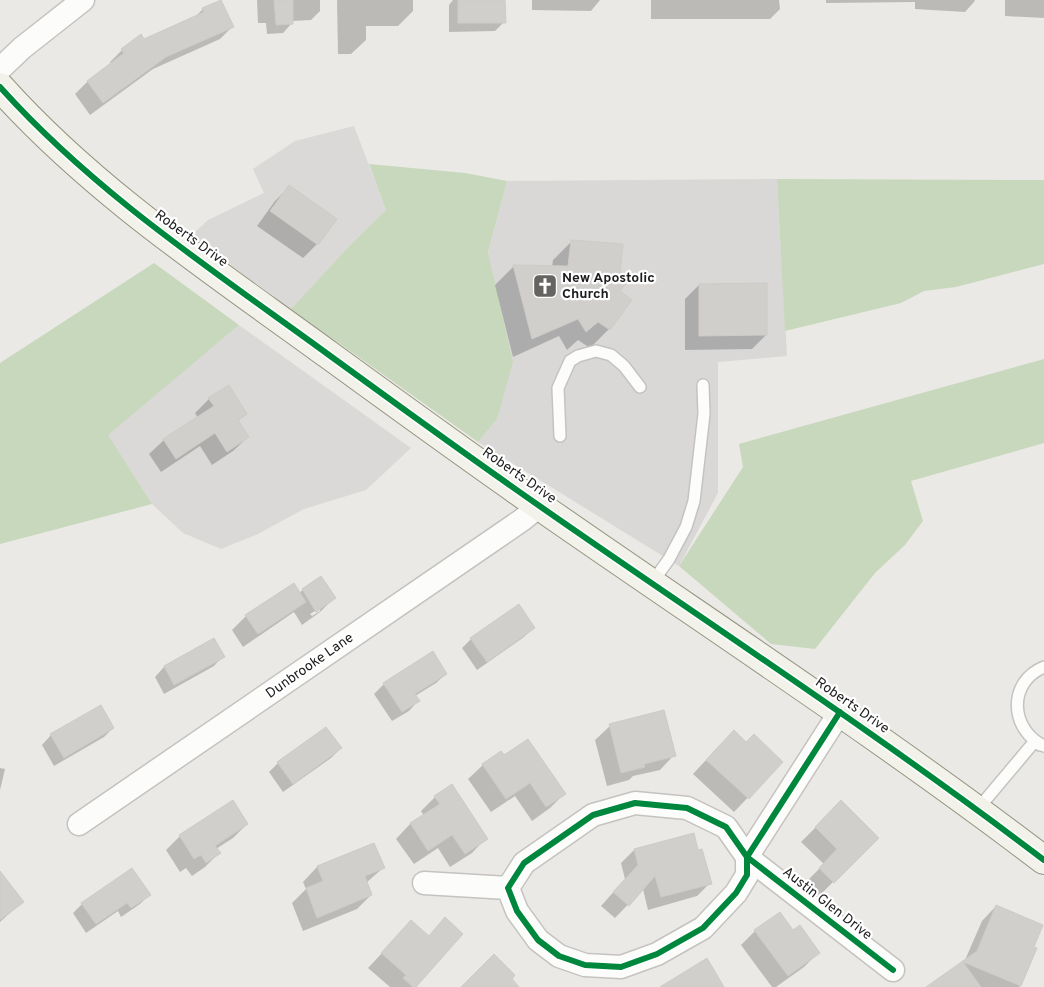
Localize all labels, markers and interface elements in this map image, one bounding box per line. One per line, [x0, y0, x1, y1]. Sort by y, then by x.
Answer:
street label: Roberts Drive [151, 207, 231, 271]
place label: New Apostolic Church [562, 270, 655, 303]
church icon: New Apostolic Church [532, 273, 558, 299]
street label: Roberts Drive [479, 444, 559, 508]
street label: Dunbrooke Lane [263, 630, 357, 702]
street label: Roberts Drive [812, 674, 892, 738]
street label: Austin Glen Drive [779, 864, 875, 944]

